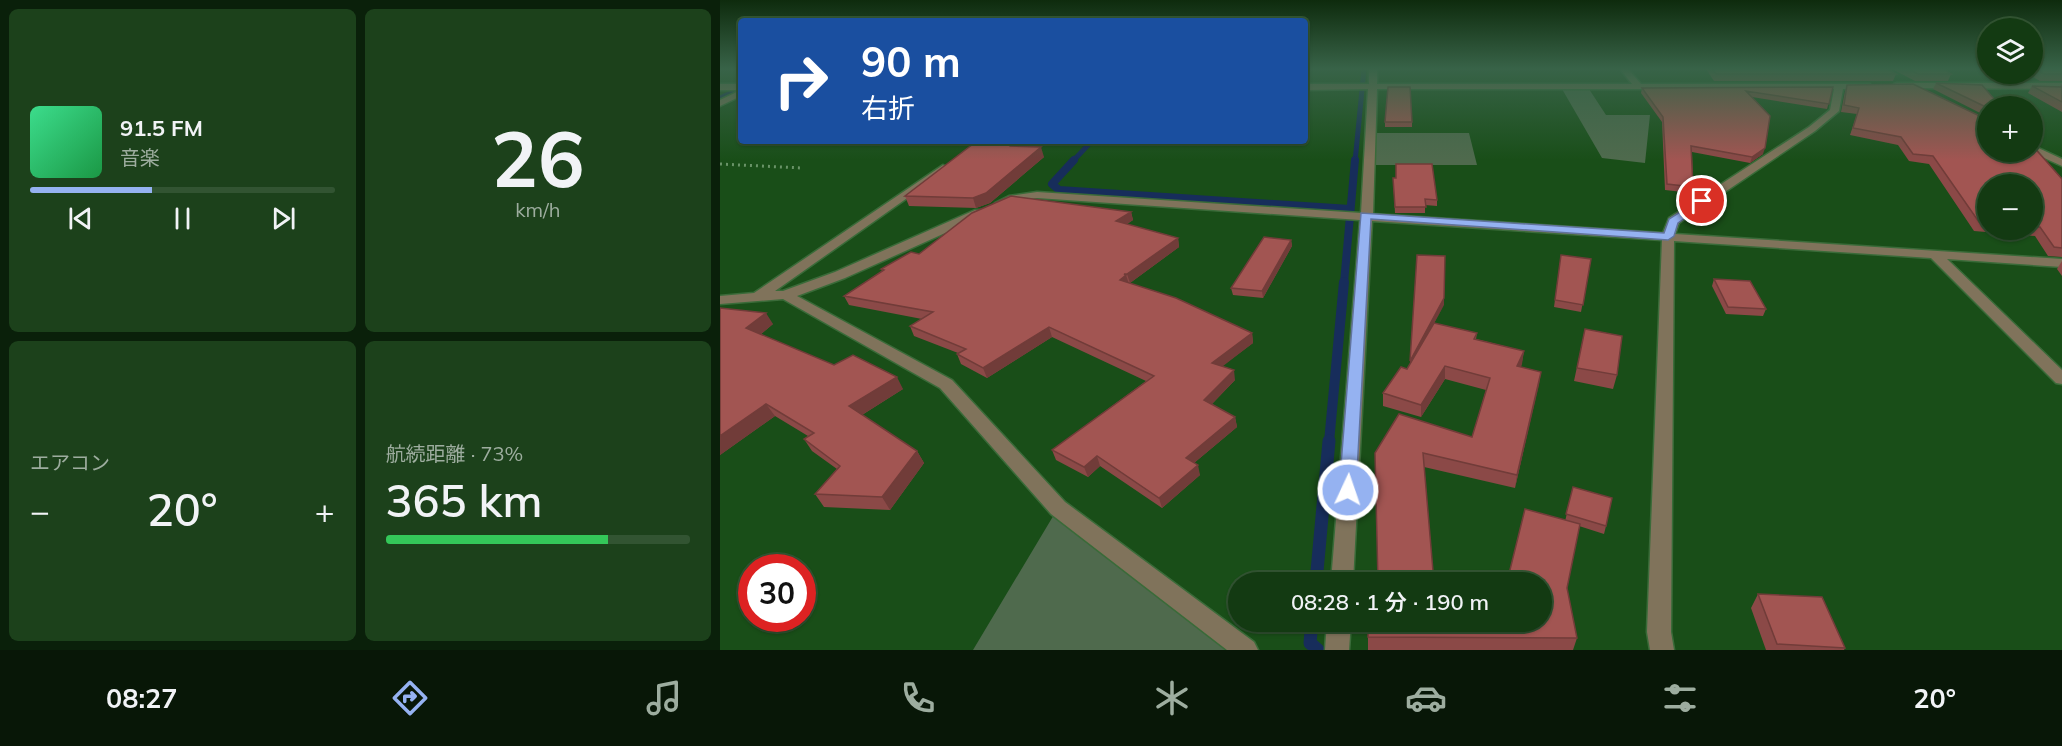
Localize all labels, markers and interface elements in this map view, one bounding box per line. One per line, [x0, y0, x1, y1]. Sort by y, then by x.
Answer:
map controls [1977, 18, 2043, 240]
button: layers [1977, 18, 2043, 84]
text: 90 m [861, 35, 961, 88]
icon: right [762, 42, 840, 120]
text: 右折 [861, 91, 915, 125]
button: + [1977, 96, 2043, 162]
text: 26 [491, 109, 585, 207]
text: 91.5 FM [120, 114, 203, 142]
text: 音楽 [120, 145, 160, 170]
button: − [1977, 174, 2043, 240]
pin [1676, 175, 1727, 226]
icon: arrive [1685, 184, 1718, 217]
text: km/h [515, 197, 560, 222]
icon: previous [64, 202, 97, 235]
icon: pause [166, 202, 199, 235]
icon: next [267, 202, 300, 235]
text: 航続距離 · 73% [386, 441, 523, 466]
text: エアコン [30, 450, 110, 475]
position arrow [1316, 458, 1380, 522]
text: 365 km [386, 472, 542, 528]
text: 20° [147, 481, 218, 537]
text: − [30, 490, 50, 531]
text: + [315, 490, 334, 531]
speed limit sign: 30 [738, 554, 816, 632]
text: 08:28 · 1 分 · 190 m [1291, 588, 1489, 616]
icon: directions [389, 677, 431, 719]
icon: music [643, 677, 685, 719]
icon: phone [897, 677, 939, 719]
icon: climate [1151, 677, 1193, 719]
icon: car [1405, 677, 1447, 719]
icon: filters [1659, 677, 1701, 719]
text: 08:27 [106, 681, 177, 715]
text: 20° [1913, 681, 1956, 715]

